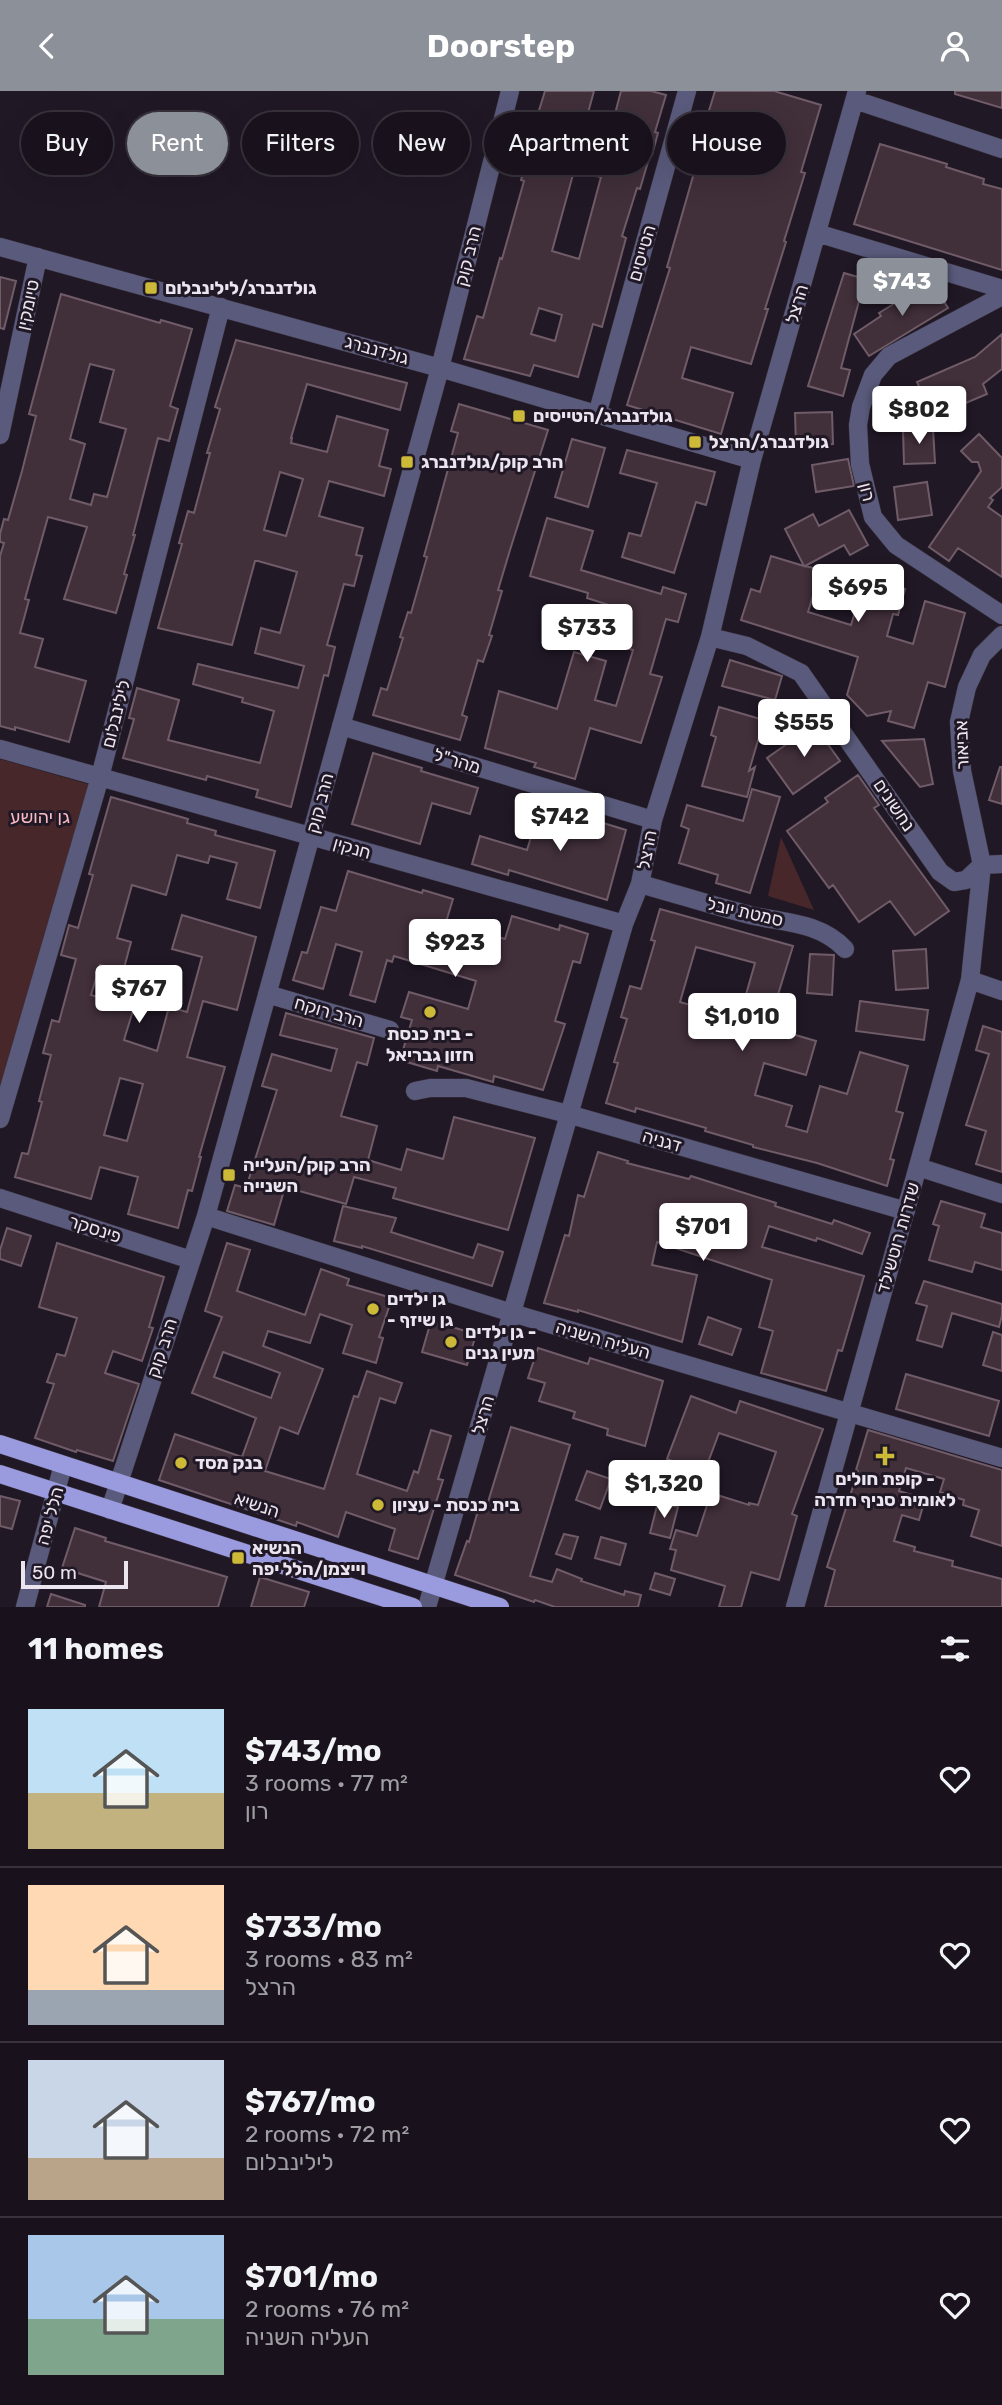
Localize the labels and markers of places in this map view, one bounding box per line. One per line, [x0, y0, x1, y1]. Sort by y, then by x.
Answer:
pin: $743 [861, 259, 943, 318]
place label: גולדנברג/לילינבלום [165, 277, 317, 299]
marker: גולדנברג/לילינבלום [143, 280, 159, 296]
pin: $802 [878, 387, 960, 446]
place label: גולדנברג/הטייסים [533, 405, 673, 427]
marker: גולדנברג/הטייסים [511, 408, 527, 424]
place label: גולדנברג/הרצל [709, 431, 829, 453]
marker: גולדנברג/הרצל [687, 434, 703, 450]
place label: הרב קוק/גולדנברג [421, 451, 563, 473]
marker: הרב קוק/גולדנברג [399, 454, 415, 470]
pin: $695 [817, 565, 899, 624]
pin: $733 [546, 605, 628, 664]
pin: $555 [763, 699, 845, 759]
pin: $742 [519, 793, 601, 853]
pin: $923 [414, 919, 496, 979]
pin: $767 [98, 965, 180, 1025]
pin: $1,010 [685, 993, 799, 1053]
marker: בית כנסת - חזון גבריאל [422, 1004, 438, 1020]
place label: בית כנסת - חזון גבריאל [386, 1023, 474, 1066]
place label: הרב קוק/העלייה השנייה [243, 1154, 371, 1197]
marker: הרב קוק/העלייה השנייה [221, 1167, 237, 1183]
pin: $701 [662, 1203, 744, 1263]
place label: גן ילדים - גן שיזף [387, 1288, 454, 1331]
marker: גן ילדים - גן שיזף [365, 1301, 381, 1317]
place label: גן ילדים - מעין גנים [465, 1321, 536, 1364]
marker: גן ילדים - מעין גנים [443, 1334, 459, 1350]
marker: קופת חולים - לאומית סניף חדרה [875, 1446, 895, 1466]
place label: בנק מסד [195, 1452, 263, 1474]
marker: בנק מסד [173, 1455, 189, 1471]
pin: $1,320 [607, 1461, 721, 1520]
place label: קופת חולים - לאומית סניף חדרה [814, 1468, 956, 1511]
place label: בית כנסת - עציון [392, 1494, 520, 1516]
marker: בית כנסת - עציון [370, 1497, 386, 1513]
place label: הנשיא וייצמן/הלל יפה [252, 1537, 366, 1580]
marker: הנשיא וייצמן/הלל יפה [230, 1550, 246, 1566]

